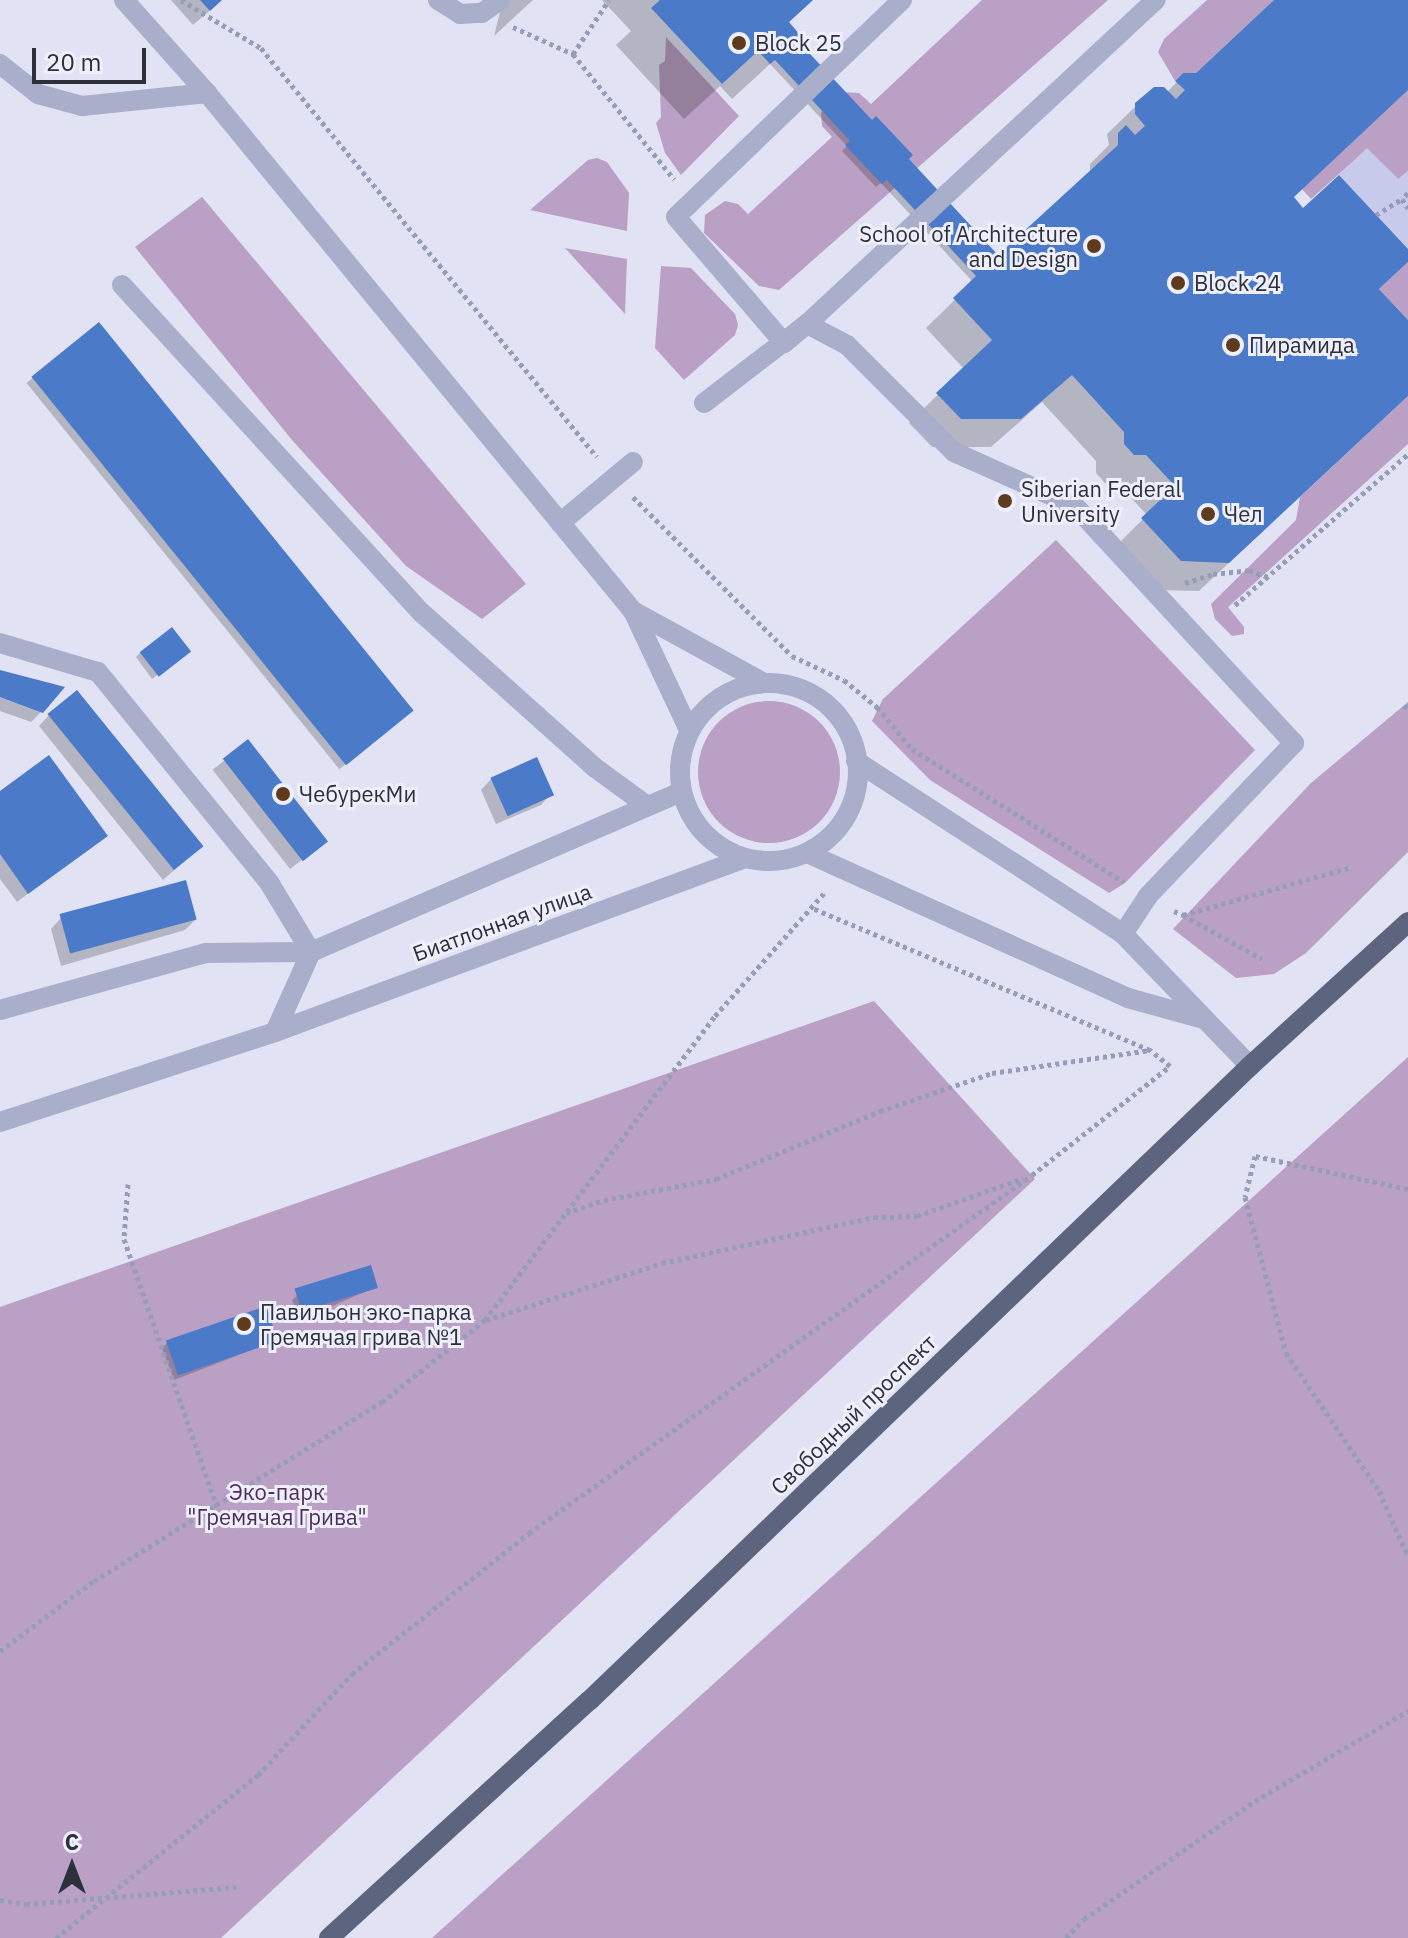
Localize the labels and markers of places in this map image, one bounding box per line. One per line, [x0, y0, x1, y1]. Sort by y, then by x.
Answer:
place label: Block 25 [755, 30, 842, 56]
marker: Block 25 [730, 34, 748, 52]
place label: School of Architecture and Design [859, 220, 1078, 272]
marker: School of Architecture and Design [1085, 237, 1103, 255]
place label: Block 24 [1194, 270, 1281, 296]
marker: Block 24 [1169, 274, 1187, 292]
place label: Пирамида [1249, 332, 1355, 358]
marker: Пирамида [1224, 336, 1242, 354]
place label: Siberian Federal University [1021, 475, 1182, 526]
marker: Siberian Federal University [996, 492, 1014, 510]
place label: Чел [1224, 501, 1263, 527]
marker: Чел [1199, 505, 1217, 523]
place label: ЧебурекМи [299, 781, 416, 807]
marker: ЧебурекМи [274, 785, 292, 803]
place label: Павильон эко-парка Гремячая грива №1 [260, 1298, 472, 1350]
marker: Павильон эко-парка Гремячая грива №1 [235, 1315, 253, 1333]

